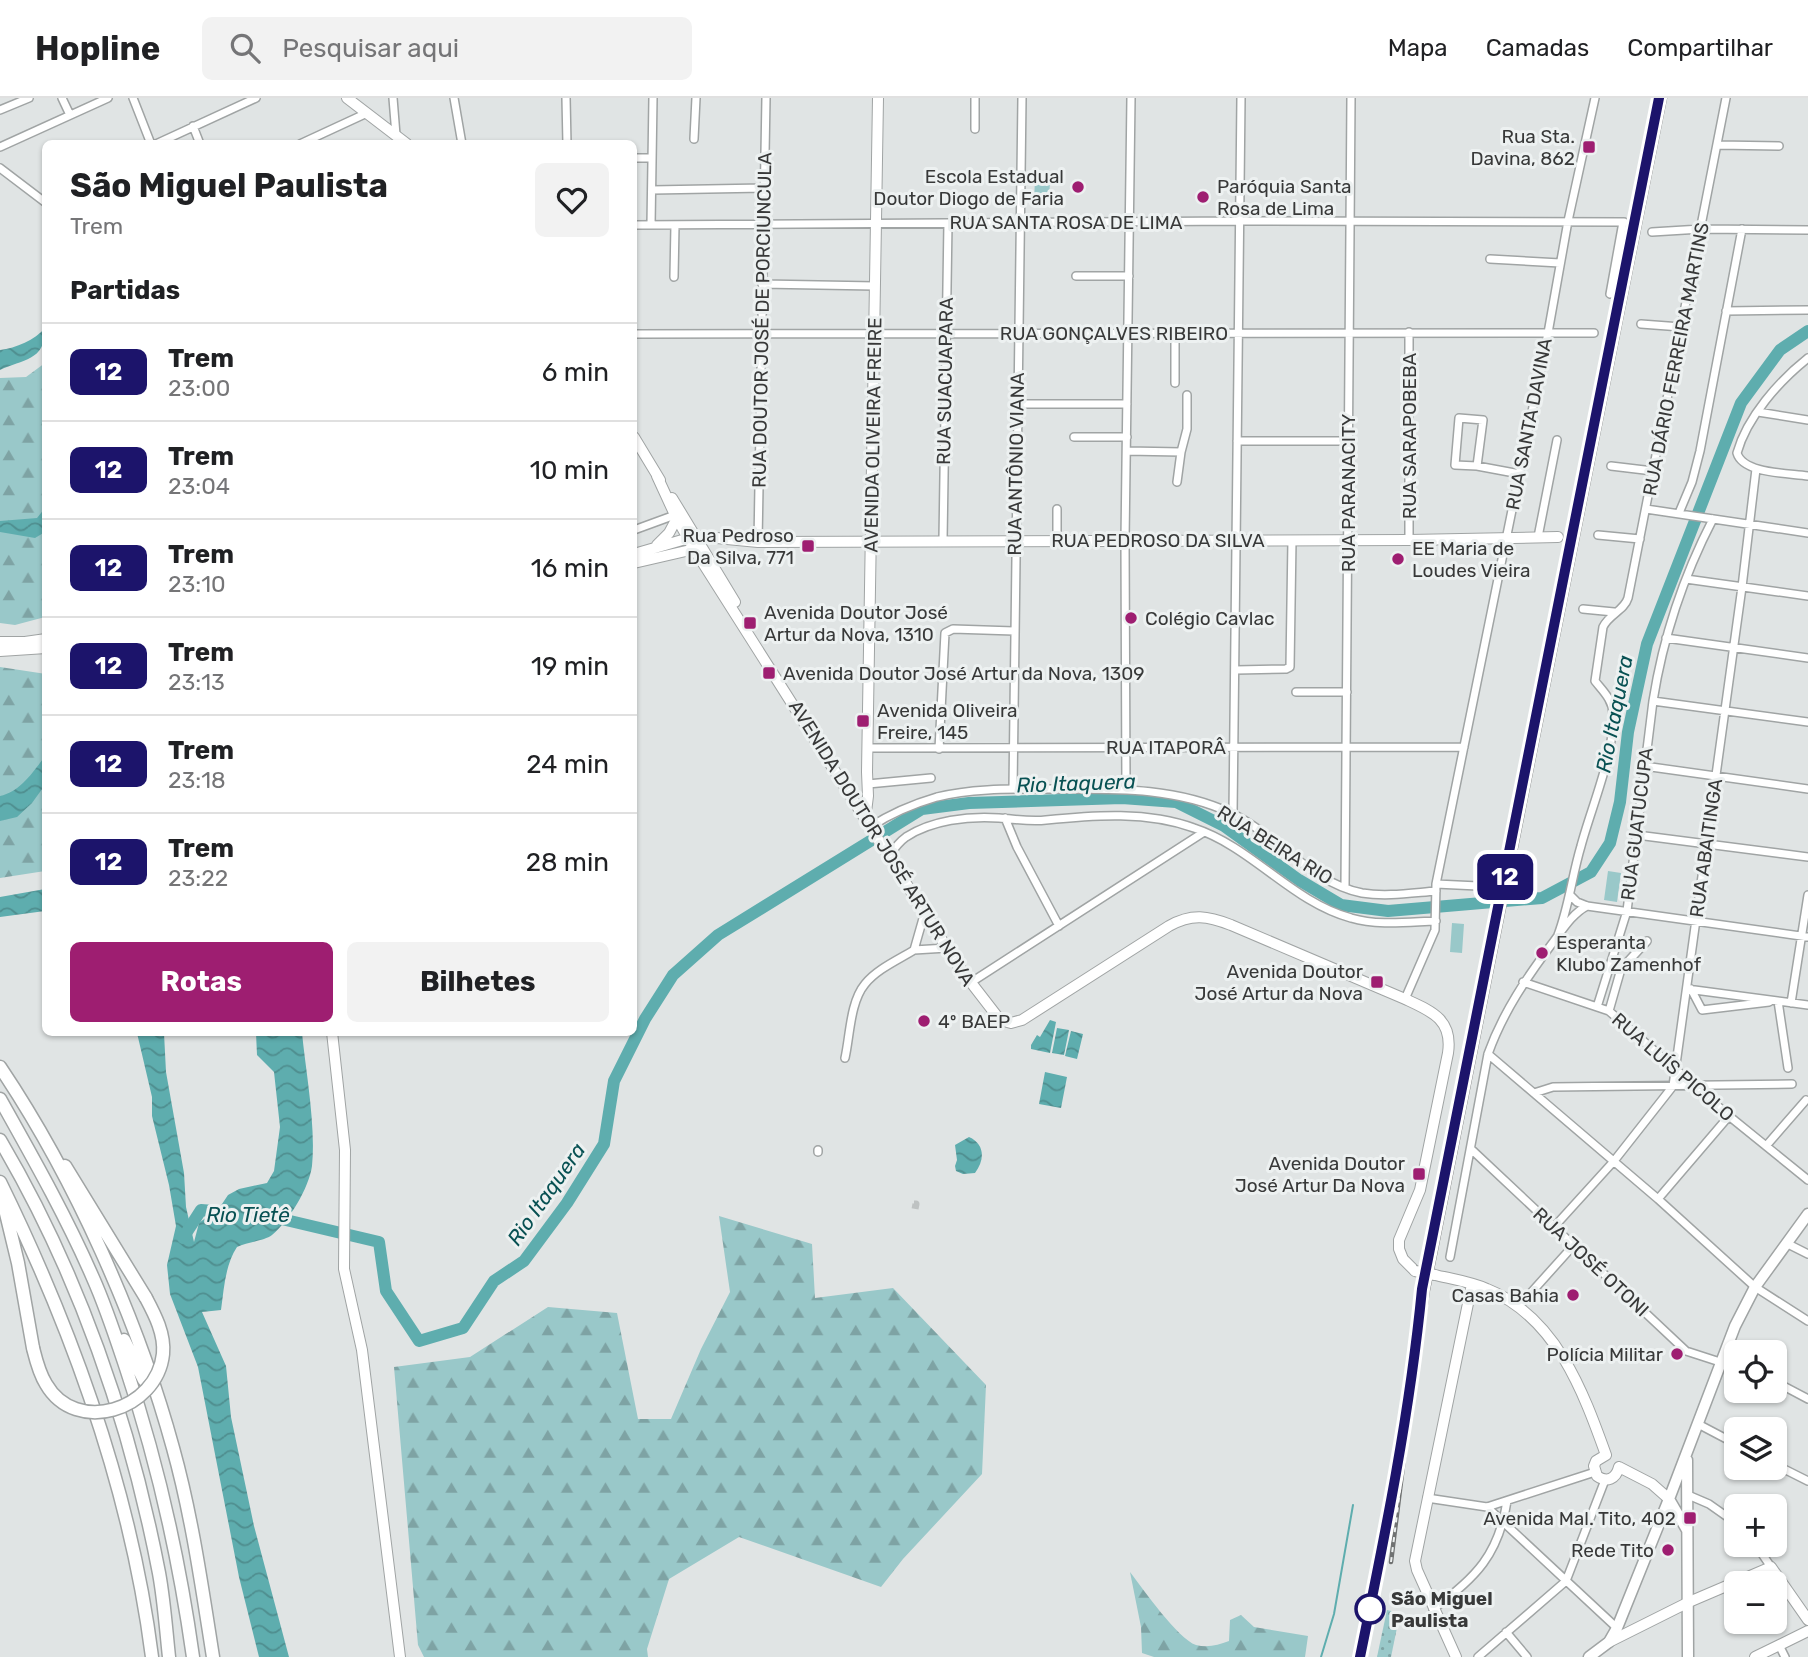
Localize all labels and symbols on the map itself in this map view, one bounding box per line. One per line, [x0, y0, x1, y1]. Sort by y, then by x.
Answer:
place label: Rua Sta. Davina, 862 [1470, 125, 1575, 170]
marker: Rua Sta. Davina, 862 [1581, 139, 1597, 155]
street label: RUA DOUTOR JOSÉ DE PORCIUNCULA [748, 152, 776, 488]
place label: Escola Estadual Doutor Diogo de Faria [873, 165, 1064, 210]
place label: Paróquia Santa Rosa de Lima [1217, 175, 1352, 220]
marker: Escola Estadual Doutor Diogo de Faria [1070, 179, 1086, 195]
marker: Paróquia Santa Rosa de Lima [1195, 189, 1211, 205]
street label: RUA SANTA ROSA DE LIMA [949, 211, 1183, 234]
street label: RUA DÁRIO FERREIRA MARTINS [1638, 220, 1714, 498]
street label: RUA SUACUAPARA [932, 297, 958, 465]
street label: AVENIDA OLIVEIRA FREIRE [859, 317, 887, 553]
street label: RUA GONÇALVES RIBEIRO [1000, 322, 1228, 345]
street label: RUA SANTA DAVINA [1501, 336, 1557, 512]
street label: RUA SARAPOBEBA [1398, 353, 1421, 519]
street label: RUA ANTÔNIO VIANA [1003, 372, 1029, 556]
street label: RUA PARANACITY [1337, 414, 1360, 572]
place label: Rua Pedroso Da Silva, 771 [682, 524, 794, 569]
street label: RUA PEDROSO DA SILVA [1051, 529, 1265, 552]
place label: EE Maria de Loudes Vieira [1412, 537, 1530, 582]
marker: Rua Pedroso Da Silva, 771 [800, 538, 816, 554]
marker: EE Maria de Loudes Vieira [1390, 551, 1406, 567]
place label: Avenida Doutor José Artur da Nova, 1310 [764, 601, 948, 646]
place label: Colégio Cavlac [1145, 607, 1274, 630]
marker: Colégio Cavlac [1123, 610, 1139, 626]
marker: Avenida Doutor José Artur da Nova, 1310 [742, 615, 758, 631]
water label: Rio Itaquera [1590, 653, 1638, 775]
place label: Avenida Doutor José Artur da Nova, 1309 [783, 662, 1145, 685]
marker: Avenida Doutor José Artur da Nova, 1309 [761, 665, 777, 681]
street label: AVENIDA DOUTOR JOSÉ ARTUR NOVA [784, 696, 980, 990]
place label: Avenida Oliveira Freire, 145 [877, 699, 1018, 744]
marker: Avenida Oliveira Freire, 145 [855, 713, 871, 729]
street label: RUA ITAPORÂ [1106, 736, 1226, 759]
street label: RUA GUATUCUPA [1616, 746, 1658, 902]
water label: Rio Itaquera [1016, 768, 1136, 798]
street label: RUA ABAITINGA [1685, 777, 1727, 919]
street label: RUA BEIRA RIO [1213, 800, 1337, 890]
line badge: 12 [1474, 854, 1536, 900]
place label: Esperanta Klubo Zamenhof [1556, 931, 1702, 976]
marker: Esperanta Klubo Zamenhof [1534, 945, 1550, 961]
place label: Avenida Doutor José Artur da Nova [1194, 960, 1364, 1005]
marker: Avenida Doutor José Artur da Nova [1369, 974, 1385, 990]
street label: RUA LUÍS PICOLO [1607, 1008, 1739, 1126]
place label: 4º BAEP [938, 1010, 1010, 1033]
marker: 4º BAEP [916, 1013, 932, 1029]
water label: Rio Itaquera [502, 1138, 590, 1250]
place label: Avenida Doutor José Artur Da Nova [1235, 1152, 1406, 1197]
marker: Avenida Doutor José Artur Da Nova [1411, 1166, 1427, 1182]
water label: Rio Tietê [206, 1202, 290, 1227]
street label: RUA JOSÉ OTONI [1528, 1202, 1654, 1322]
place label: Casas Bahia [1451, 1284, 1559, 1307]
marker: Casas Bahia [1565, 1287, 1581, 1303]
place label: Polícia Militar [1547, 1343, 1664, 1366]
marker: Polícia Militar [1669, 1346, 1685, 1362]
place label: Avenida Mal. Tito, 402 [1483, 1507, 1676, 1530]
marker: Avenida Mal. Tito, 402 [1682, 1510, 1698, 1526]
place label: Rede Tito [1571, 1539, 1654, 1562]
marker: Rede Tito [1660, 1542, 1676, 1558]
place label: São Miguel Paulista [1391, 1587, 1493, 1632]
marker: São Miguel Paulista [1355, 1594, 1385, 1624]

